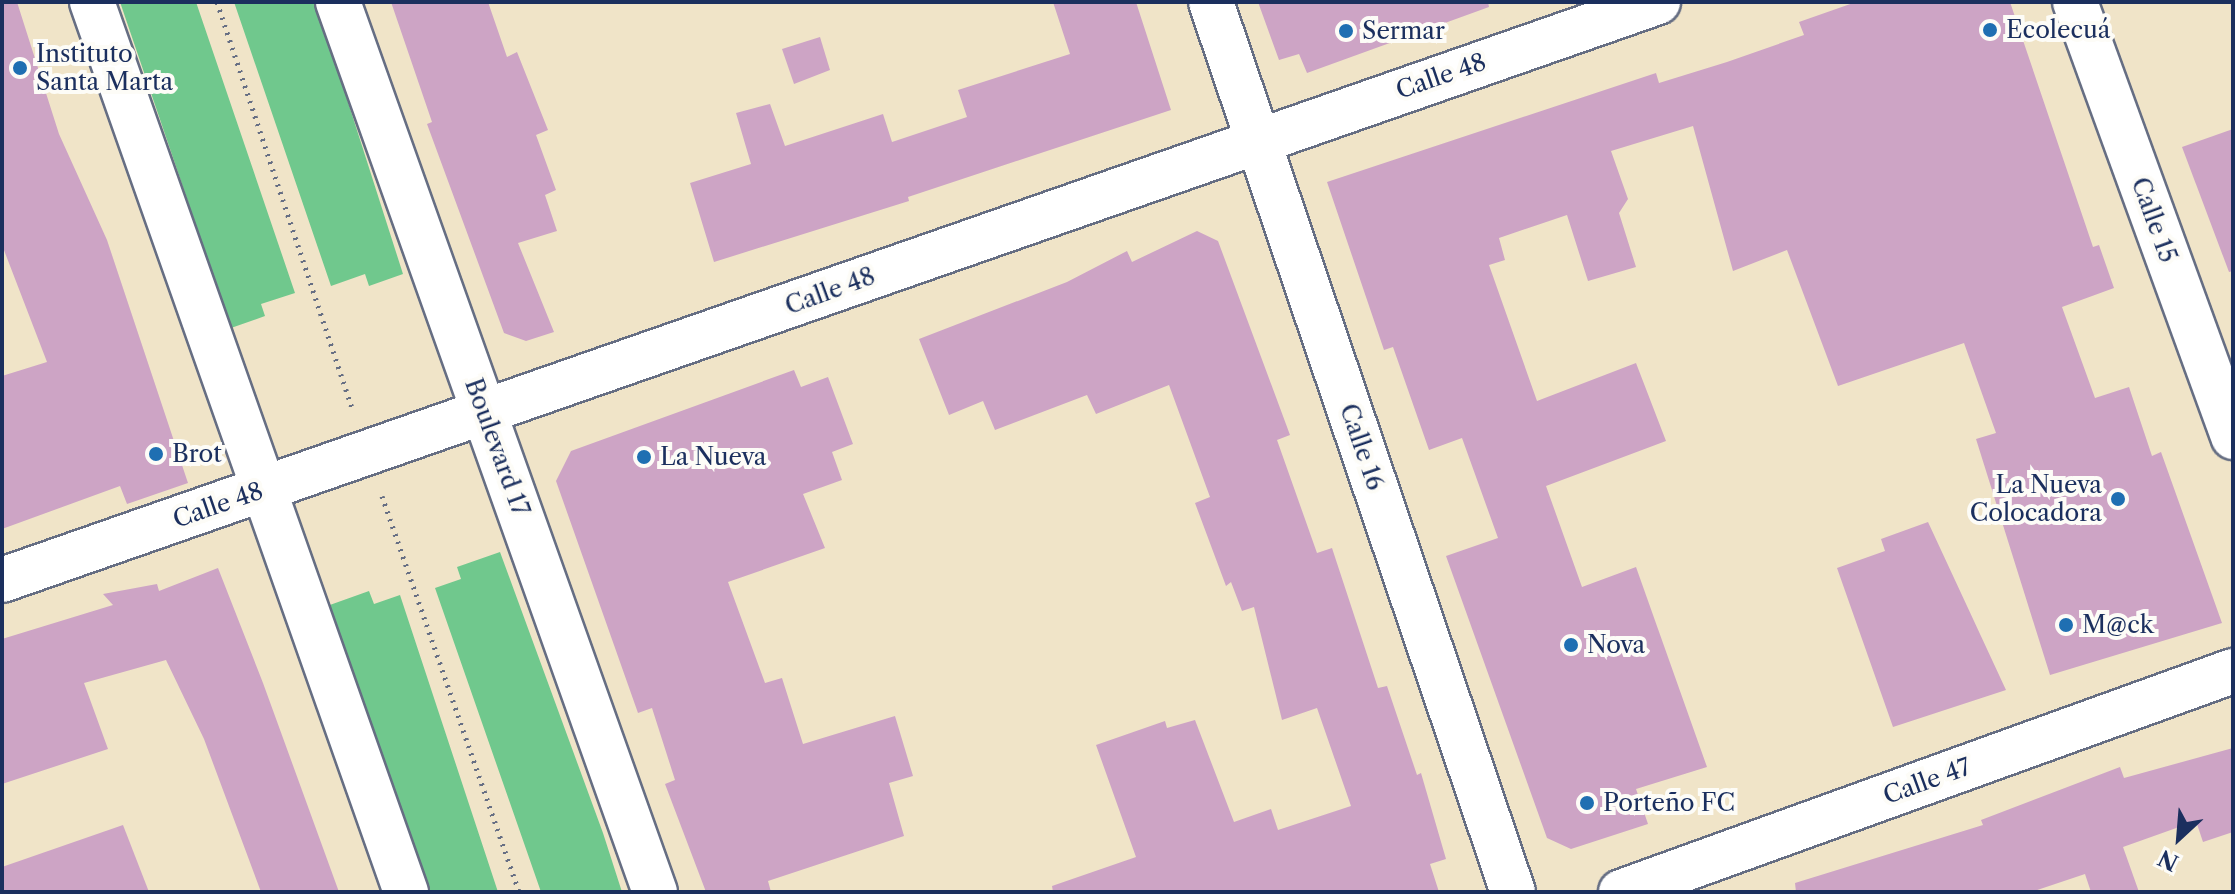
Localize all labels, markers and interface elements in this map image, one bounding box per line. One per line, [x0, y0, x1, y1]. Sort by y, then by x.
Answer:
place label: Ecolecuá [2006, 16, 2110, 44]
place label: Sermar [1362, 17, 1445, 45]
marker: Ecolecuá [1981, 21, 1999, 39]
marker: Sermar [1337, 22, 1355, 40]
place label: Instituto Santa Marta [36, 40, 173, 96]
street label: Calle 48 [1392, 47, 1490, 105]
marker: Instituto Santa Marta [11, 59, 29, 77]
street label: Calle 15 [2125, 174, 2183, 266]
street label: Calle 48 [781, 262, 879, 320]
street label: Boulevard 17 [459, 374, 535, 520]
street label: Calle 16 [1334, 400, 1390, 494]
place label: Brot [172, 440, 222, 468]
place label: La Nueva [660, 443, 767, 471]
marker: Brot [147, 445, 165, 463]
marker: La Nueva [635, 448, 653, 466]
place label: La Nueva Colocadora [1970, 471, 2102, 527]
street label: Calle 48 [169, 476, 267, 534]
marker: La Nueva Colocadora [2109, 490, 2127, 508]
place label: M@ck [2082, 611, 2154, 639]
marker: M@ck [2057, 616, 2075, 634]
place label: Nova [1587, 631, 1645, 659]
marker: Nova [1562, 636, 1580, 654]
street label: Calle 47 [1879, 752, 1975, 810]
place label: Porteño FC [1603, 789, 1735, 817]
marker: Porteño FC [1578, 794, 1596, 812]
north arrow [2139, 798, 2219, 878]
text: N [2154, 844, 2183, 876]

